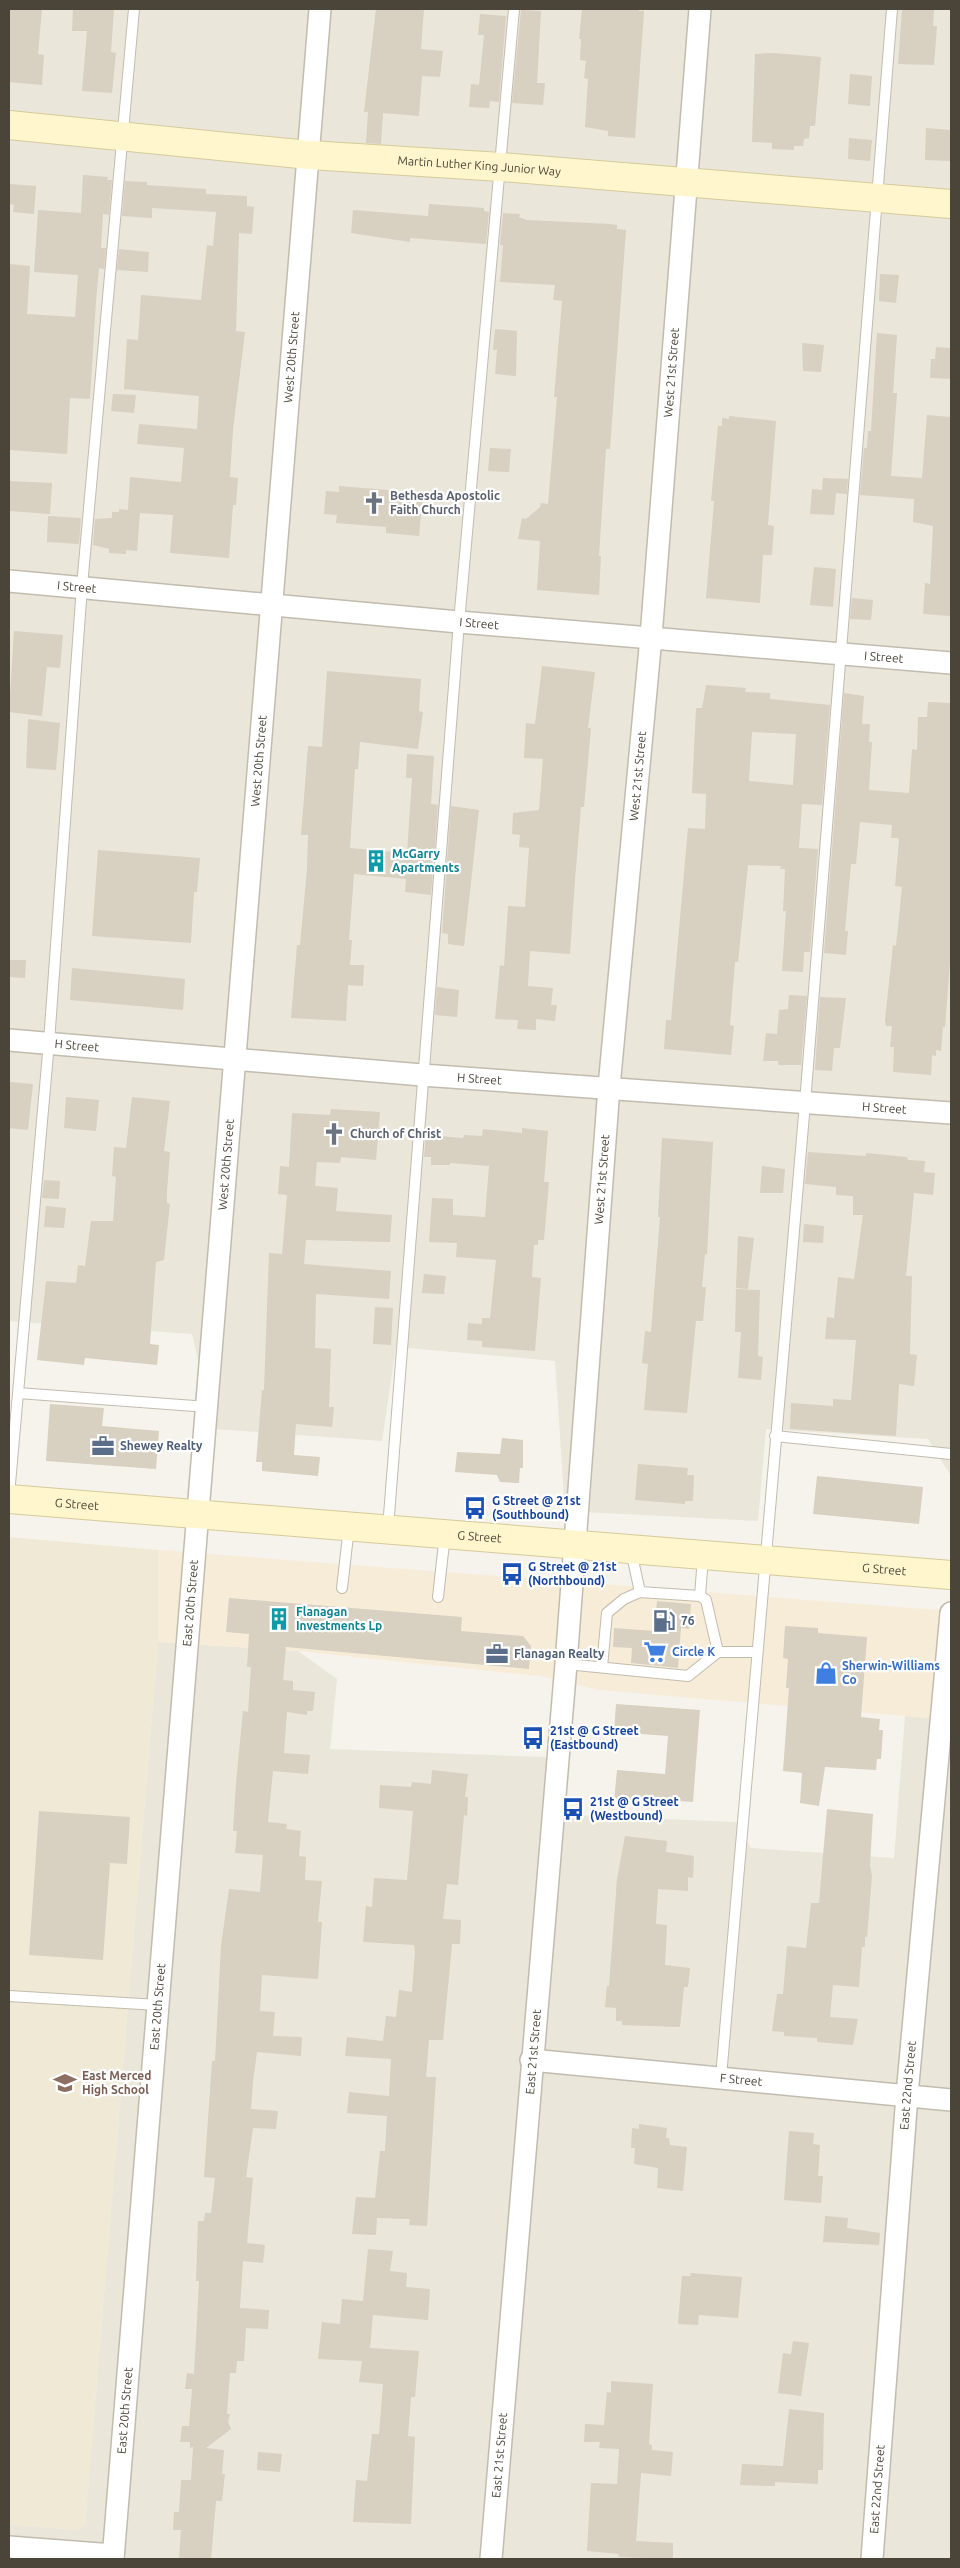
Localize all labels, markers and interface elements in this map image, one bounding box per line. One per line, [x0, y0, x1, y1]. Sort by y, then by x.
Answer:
street label: Martin Luther King Junior Way [397, 154, 562, 178]
street label: West 20th Street [281, 311, 301, 403]
street label: West 21st Street [661, 327, 681, 418]
place label: Bethesda Apostolic Faith Church [390, 489, 500, 516]
church icon: Bethesda Apostolic Faith Church [361, 490, 387, 516]
street label: I Street [57, 578, 97, 595]
street label: I Street [459, 615, 500, 631]
street label: I Street [864, 649, 904, 665]
street label: West 20th Street [248, 714, 269, 807]
street label: West 21st Street [627, 730, 648, 821]
place label: McGarry Apartments [392, 847, 460, 874]
building icon: McGarry Apartments [363, 848, 389, 874]
street label: H Street [54, 1037, 100, 1054]
street label: H Street [457, 1071, 502, 1087]
street label: H Street [862, 1100, 907, 1116]
street label: West 20th Street [216, 1118, 236, 1211]
church icon: Church of Christ [321, 1121, 347, 1147]
place label: Church of Christ [350, 1127, 441, 1140]
street label: West 21st Street [592, 1134, 611, 1225]
office icon: Shewey Realty [90, 1433, 116, 1459]
place label: Shewey Realty [120, 1439, 203, 1452]
place label: G Street @ 21st (Southbound) [492, 1494, 581, 1522]
bus stop icon: G Street @ 21st (Southbound) [462, 1495, 488, 1521]
street label: G Street [54, 1496, 100, 1512]
street label: G Street [457, 1528, 502, 1545]
street label: East 20th Street [180, 1559, 200, 1647]
place label: G Street @ 21st (Northbound) [528, 1560, 617, 1588]
bus stop icon: G Street @ 21st (Northbound) [499, 1561, 525, 1587]
street label: G Street [862, 1561, 907, 1577]
place label: Flanagan Investments Lp [296, 1605, 382, 1632]
building icon: Flanagan Investments Lp [266, 1606, 292, 1632]
fuel station icon: 76 [651, 1608, 677, 1634]
place label: 76 [681, 1614, 695, 1627]
supermarket icon: Circle K [642, 1639, 668, 1665]
office icon: Flanagan Realty [484, 1641, 510, 1667]
place label: Circle K [672, 1645, 715, 1658]
place label: Flanagan Realty [514, 1647, 605, 1660]
place label: Sherwin-Williams Co [842, 1659, 940, 1686]
shop icon: Sherwin-Williams Co [813, 1660, 839, 1686]
place label: 21st @ G Street (Eastbound) [550, 1724, 639, 1752]
bus stop icon: 21st @ G Street (Eastbound) [520, 1725, 546, 1751]
place label: 21st @ G Street (Westbound) [590, 1795, 679, 1823]
bus stop icon: 21st @ G Street (Westbound) [560, 1796, 586, 1822]
street label: East 20th Street [147, 1963, 167, 2051]
street label: East 21st Street [523, 2008, 543, 2095]
street label: East 22nd Street [897, 2040, 918, 2130]
place label: East Merced High School [82, 2069, 151, 2096]
school or university icon: East Merced High School [52, 2070, 78, 2096]
street label: F Street [719, 2071, 763, 2088]
street label: East 20th Street [115, 2366, 135, 2454]
street label: East 21st Street [489, 2412, 509, 2498]
street label: East 22nd Street [867, 2444, 887, 2534]

